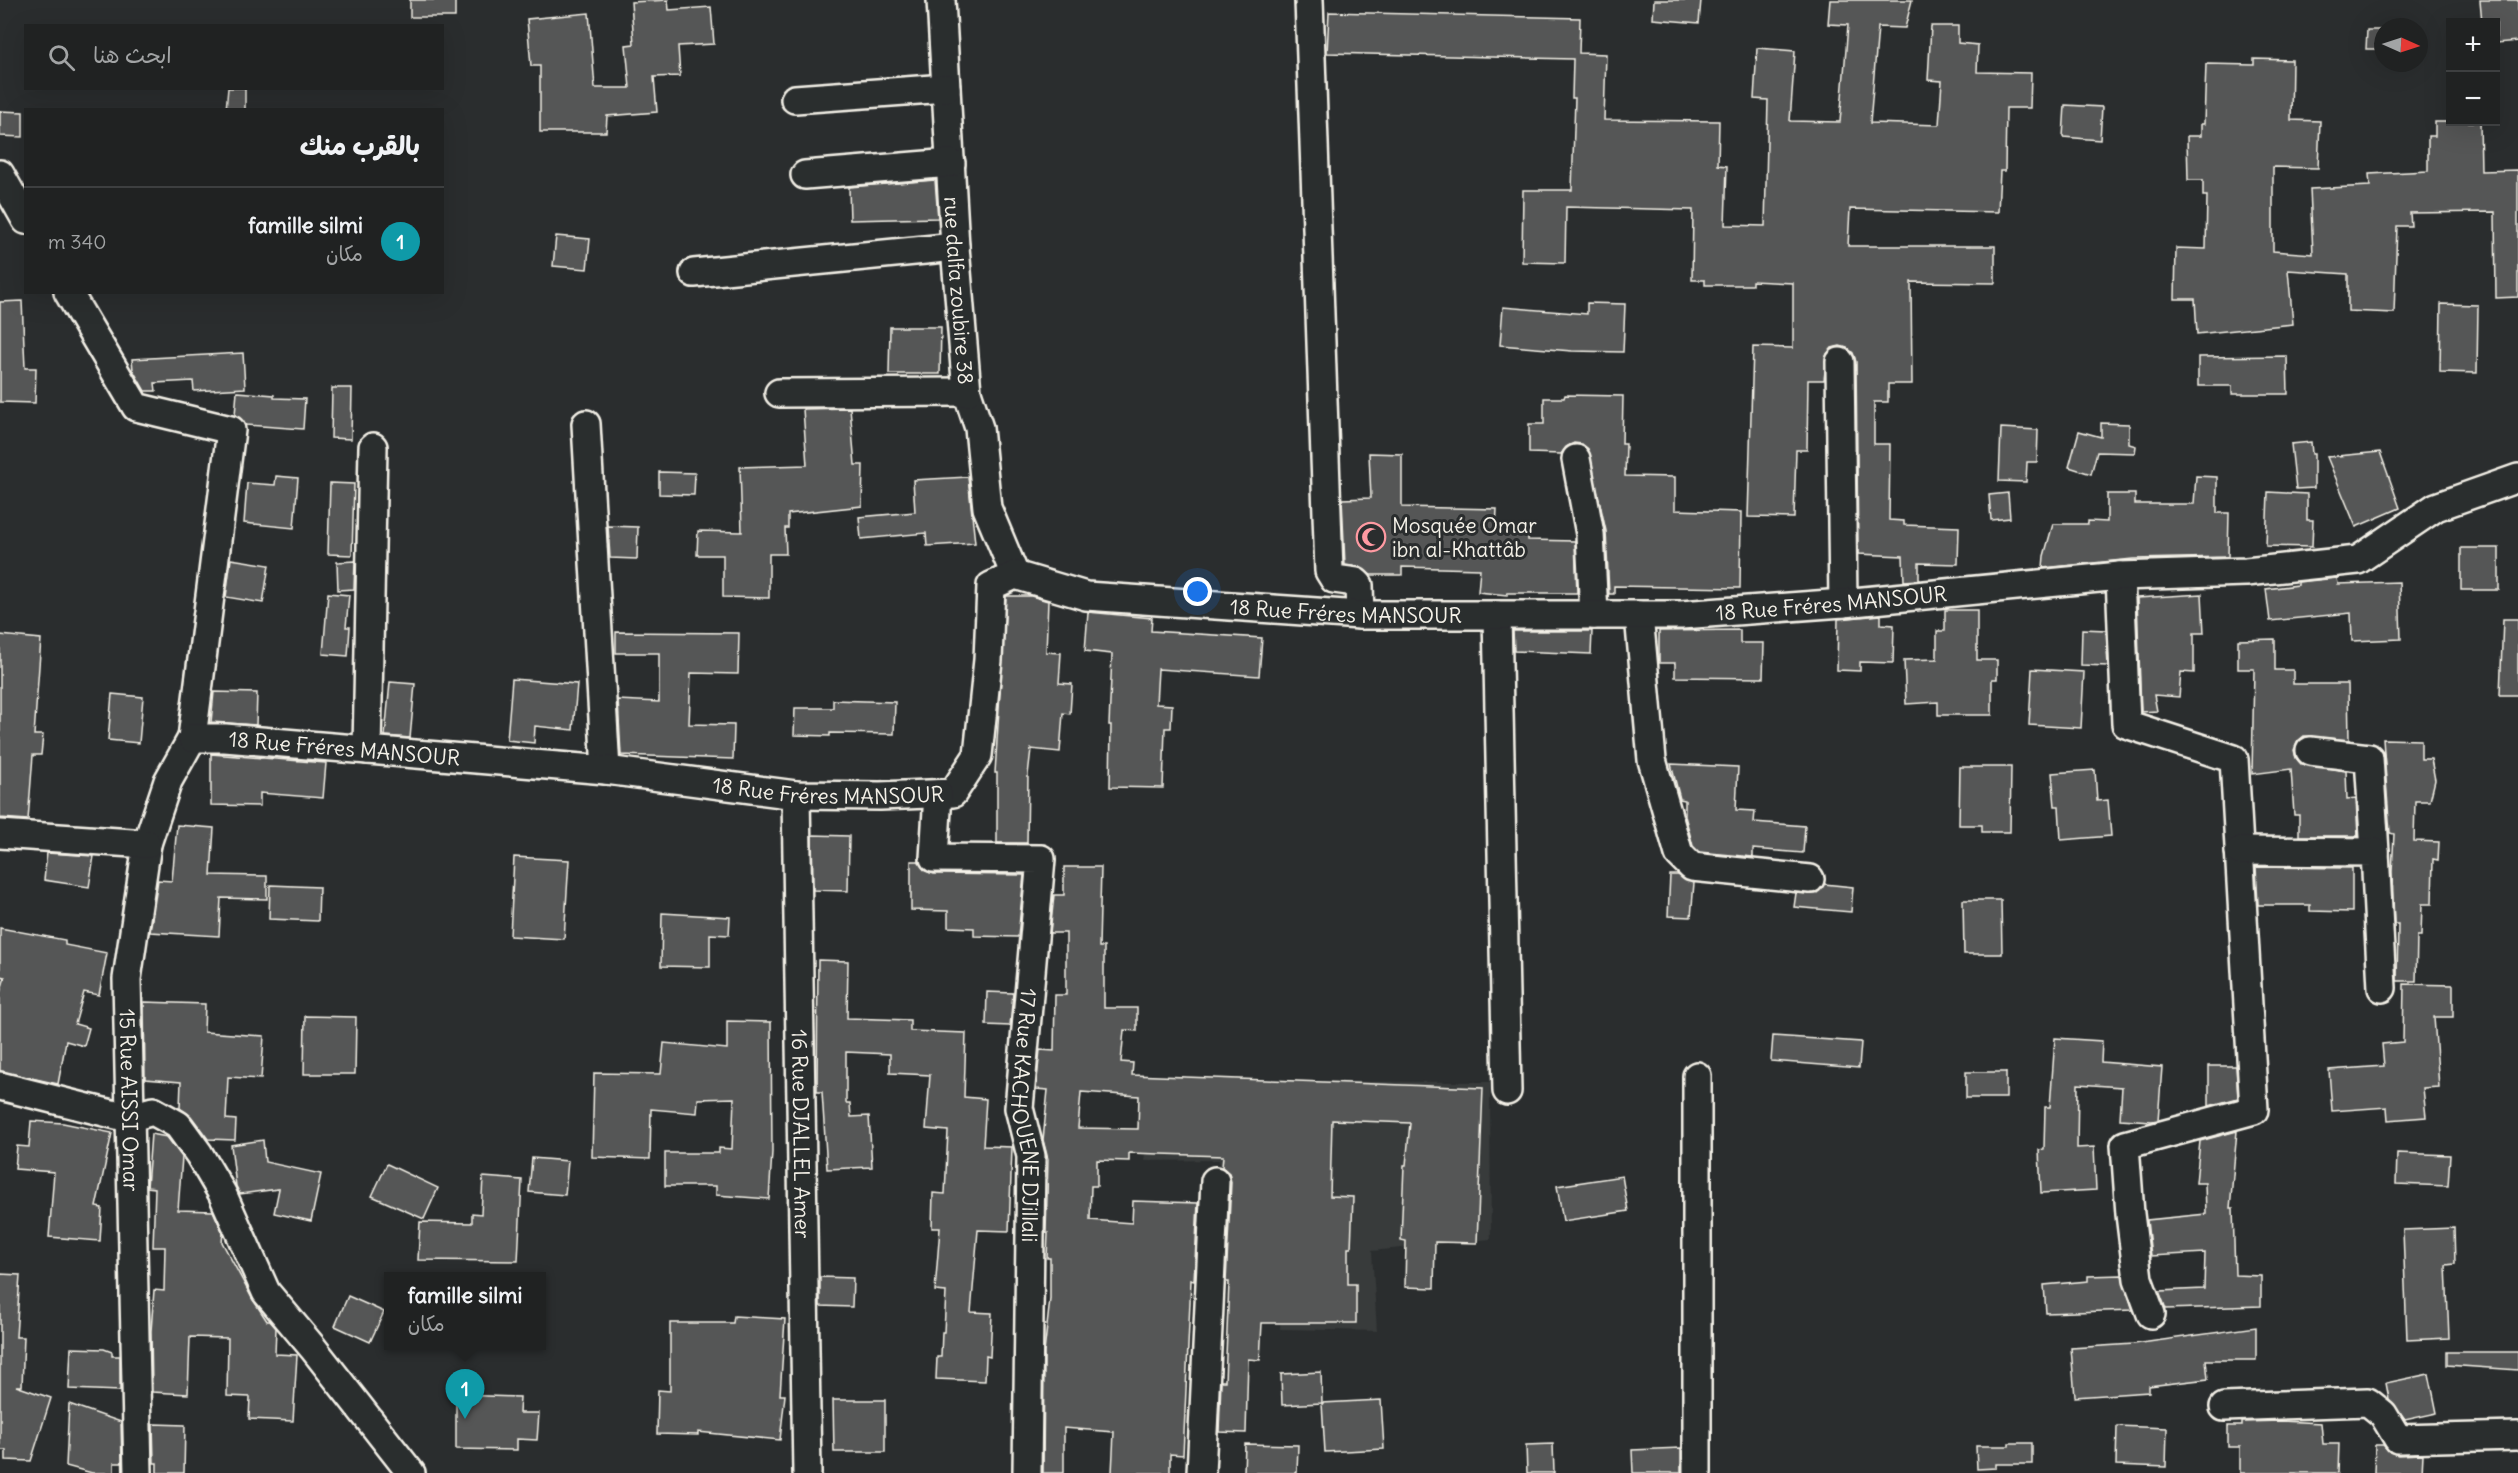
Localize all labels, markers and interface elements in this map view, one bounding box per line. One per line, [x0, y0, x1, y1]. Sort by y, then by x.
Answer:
north arrow [2374, 18, 2428, 72]
map controls [2446, 18, 2500, 126]
button: + [2446, 18, 2500, 72]
search box [24, 24, 444, 90]
icon: search [45, 41, 78, 74]
text: ابحث هنا [93, 41, 172, 69]
button: − [2446, 72, 2500, 126]
text: بالقرب منك [300, 129, 420, 162]
street label: rue dalfa zoubire 38 [939, 196, 980, 385]
text: famille silmi [248, 211, 363, 239]
text: 340 m [48, 229, 106, 254]
text: 1 [397, 229, 404, 254]
text: مكان [326, 241, 363, 266]
place label: Mosquée Omar ibn al-Khattâb [1392, 512, 1537, 563]
mosque icon: Mosquée Omar ibn al-Khattâb [1355, 521, 1387, 553]
your location [1183, 577, 1212, 606]
street label: 18 Rue Fréres MANSOUR [1715, 579, 1948, 626]
street label: 18 Rue Fréres MANSOUR [1229, 593, 1462, 629]
street label: 18 Rue Fréres MANSOUR [228, 725, 461, 771]
street label: 18 Rue Fréres MANSOUR [711, 771, 945, 810]
street label: 17 Rue KACHOUENE DJillali [1006, 987, 1045, 1243]
street label: 15 Rue AISSI Omar [114, 1008, 145, 1192]
street label: 16 Rue DJALLEL Amer [786, 1029, 817, 1239]
popup [384, 1272, 546, 1350]
text: famille silmi [408, 1281, 522, 1309]
text: مكان [408, 1311, 445, 1336]
pin: 1 [446, 1370, 484, 1419]

